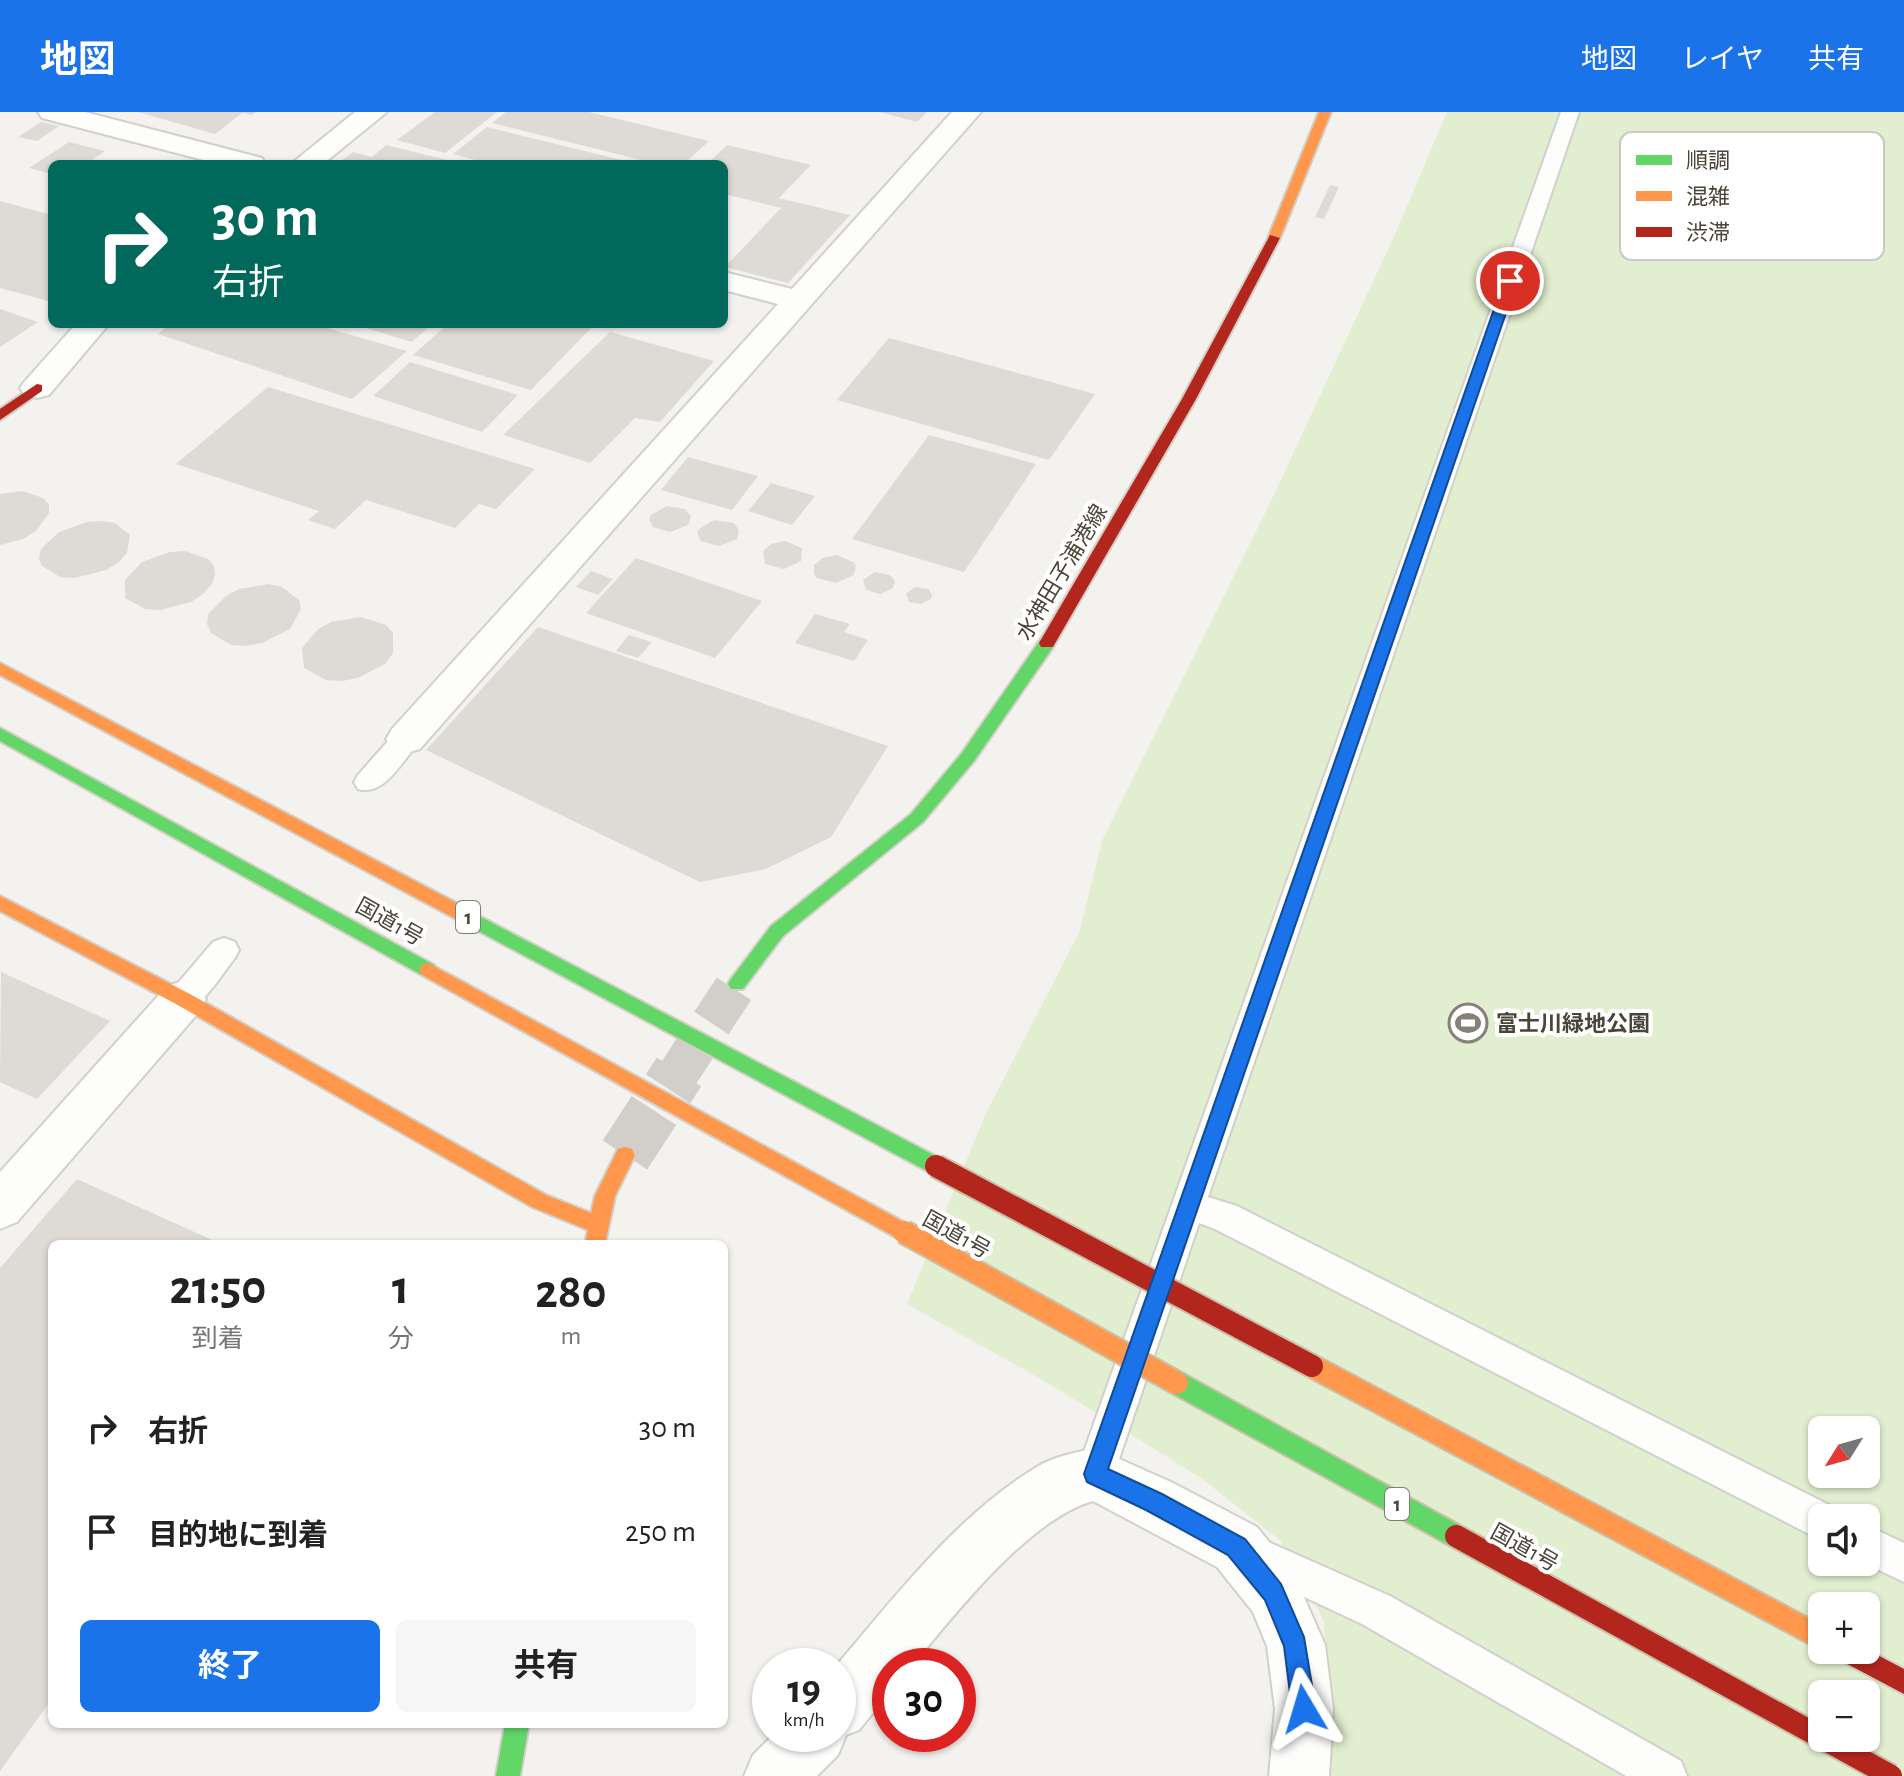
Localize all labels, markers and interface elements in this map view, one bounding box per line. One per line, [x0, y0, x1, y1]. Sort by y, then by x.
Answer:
text: 地図 [40, 42, 116, 80]
text: 地図 [1581, 46, 1637, 74]
text: レイヤ [1681, 46, 1764, 74]
text: 共有 [1808, 46, 1864, 74]
legend [1620, 132, 1884, 260]
text: 順調 [1686, 150, 1730, 172]
text: 混雑 [1686, 185, 1730, 208]
text: 30 m [212, 190, 319, 246]
icon: right [80, 192, 184, 296]
text: 渋滞 [1686, 221, 1730, 244]
pin [1476, 247, 1544, 315]
icon: arrive [1488, 259, 1532, 303]
text: 右折 [212, 265, 284, 301]
street label: 水神田子浦港線 [1012, 500, 1111, 644]
street label: 国道1号 [352, 894, 428, 949]
road number: 1 [456, 901, 480, 933]
sports icon: 富士川緑地公園 [1447, 1002, 1489, 1044]
place label: 富士川緑地公園 [1496, 1012, 1650, 1035]
street label: 国道1号 [919, 1207, 995, 1262]
text: 21:50 [170, 1265, 266, 1313]
text: 1 [392, 1265, 409, 1313]
text: 280 [535, 1269, 606, 1317]
text: m [560, 1323, 581, 1349]
text: 到着 [192, 1326, 244, 1352]
text: 分 [388, 1326, 414, 1352]
icon: right [80, 1406, 124, 1450]
text: 30 m [639, 1413, 696, 1443]
north arrow [1808, 1416, 1880, 1488]
map controls [1808, 1416, 1880, 1752]
text: 右折 [148, 1417, 208, 1447]
road number: 1 [1385, 1488, 1409, 1520]
button: sound [1808, 1504, 1880, 1576]
icon: arrive [80, 1510, 124, 1554]
text: 250 m [625, 1517, 696, 1547]
street label: 国道1号 [1487, 1520, 1563, 1575]
text: 目的地に到着 [148, 1521, 328, 1551]
button: + [1808, 1592, 1880, 1664]
button: 終了 [80, 1620, 380, 1712]
button: 共有 [396, 1620, 696, 1712]
speed limit sign: 30 [872, 1648, 976, 1752]
position arrow [1262, 1667, 1346, 1751]
text: 19 [787, 1670, 821, 1710]
button: − [1808, 1680, 1880, 1752]
text: km/h [783, 1710, 825, 1730]

